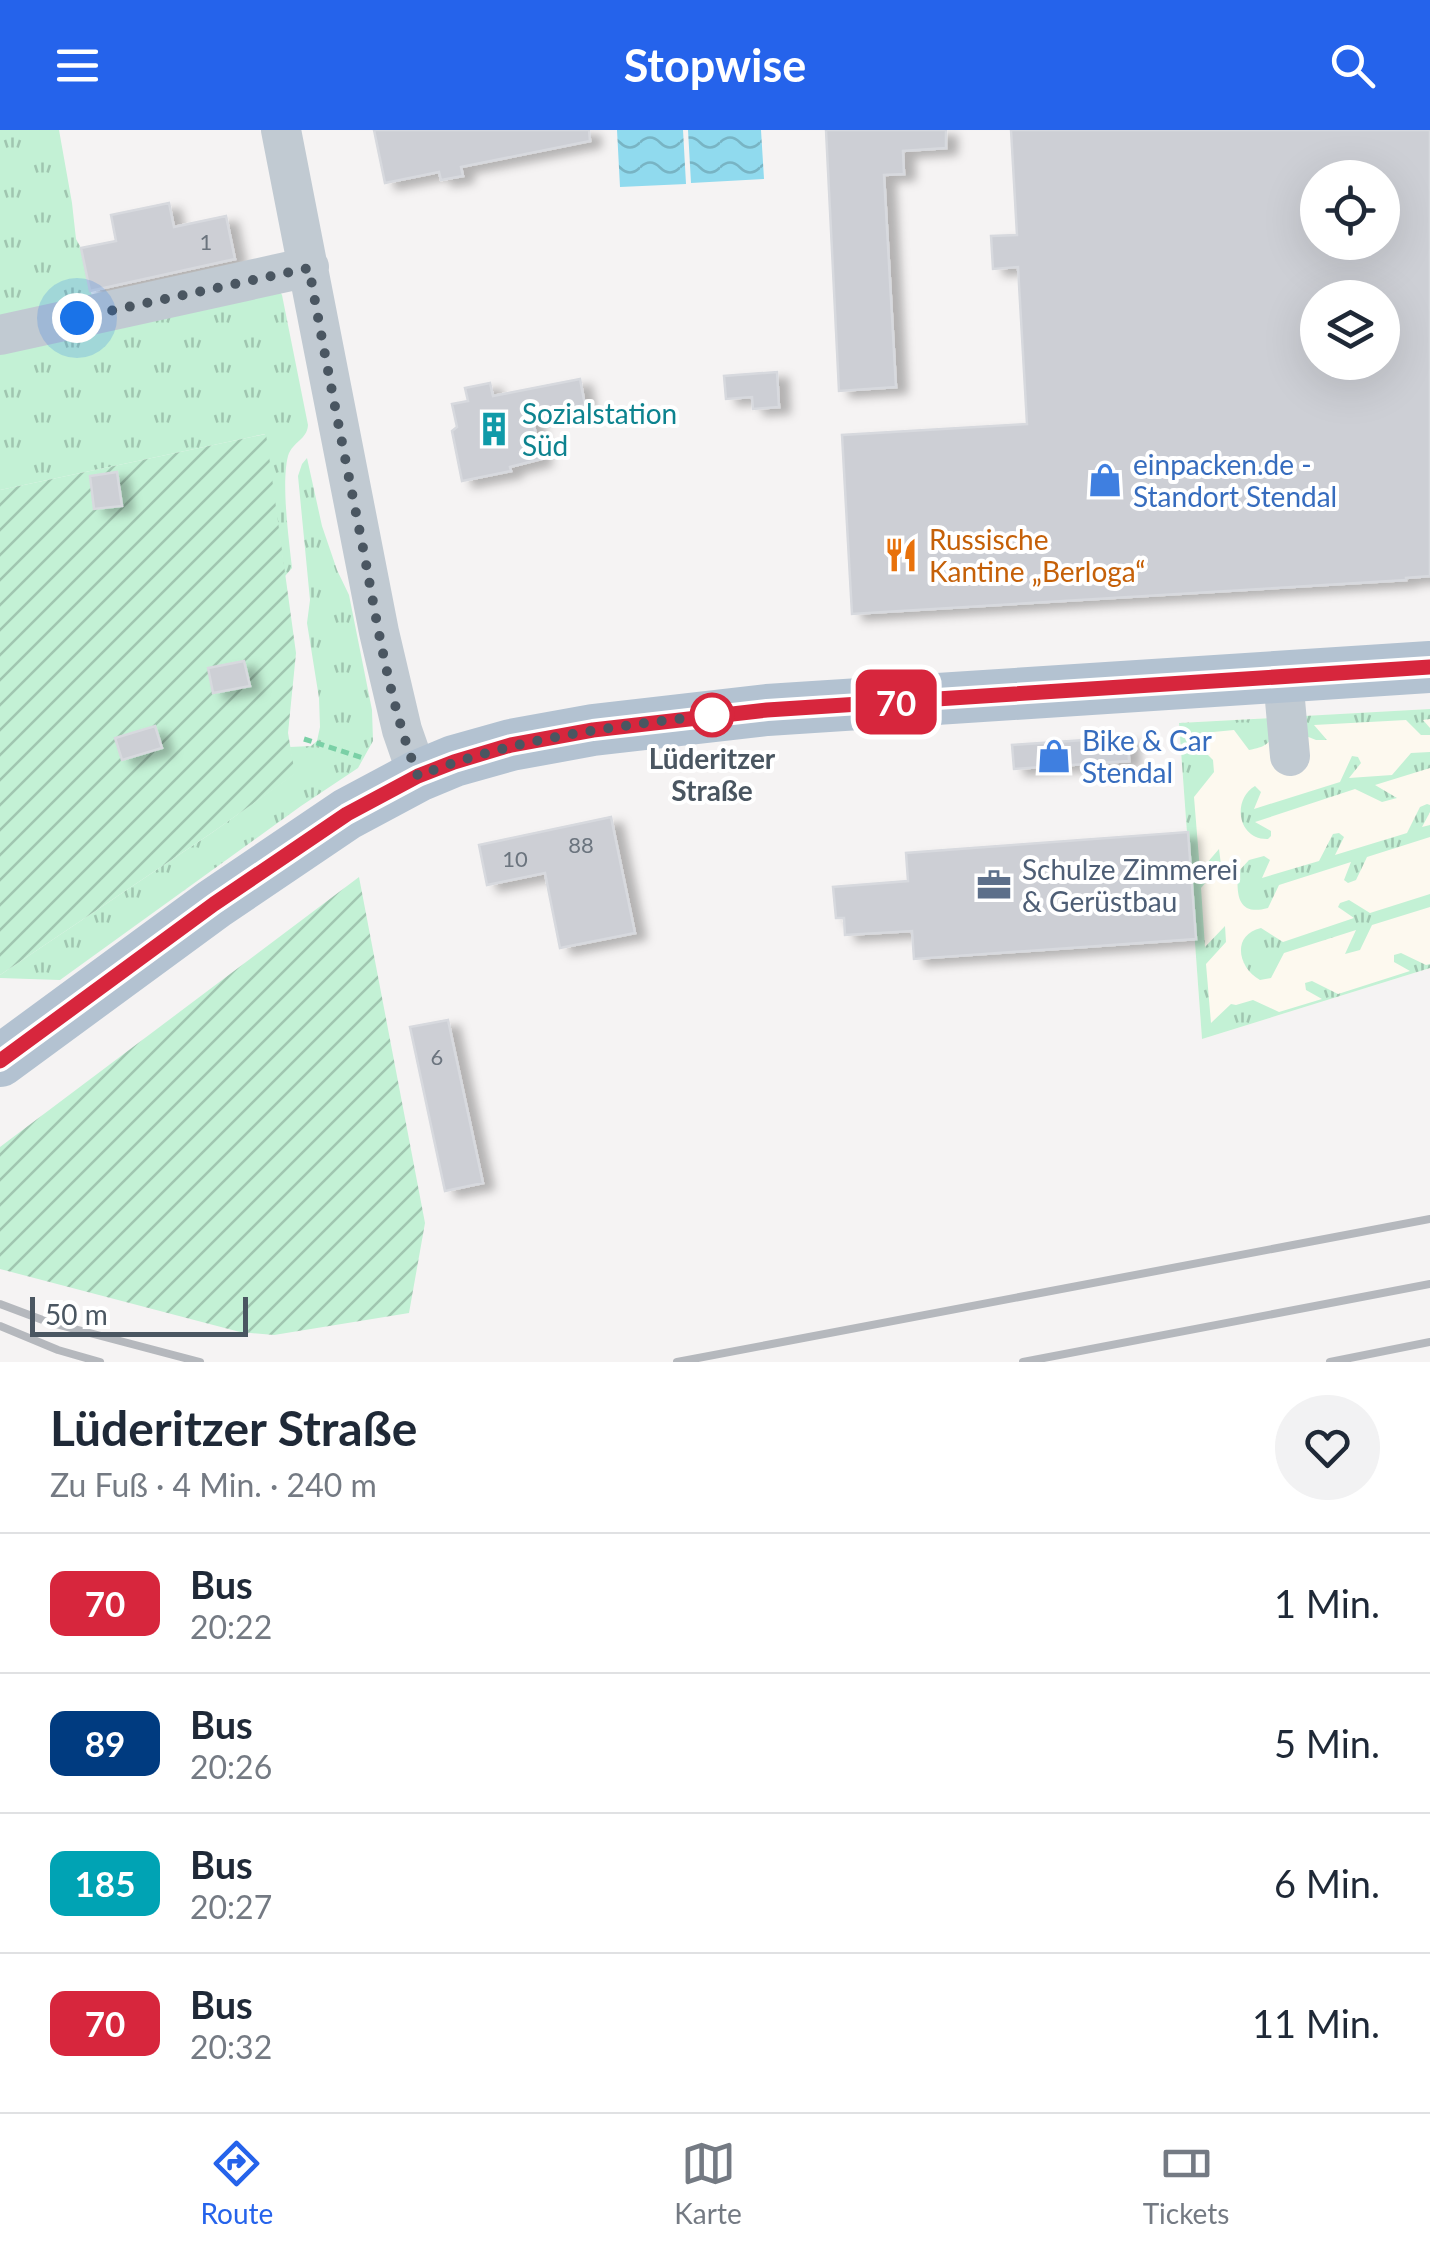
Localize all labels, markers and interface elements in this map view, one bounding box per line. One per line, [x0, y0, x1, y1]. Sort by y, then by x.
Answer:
icon: menu [50, 38, 105, 93]
text: Stopwise [624, 38, 806, 92]
icon: search [1325, 38, 1380, 93]
map controls [1300, 160, 1400, 380]
button: locate [1300, 160, 1400, 260]
house number: 1 [200, 228, 212, 255]
button: layers [1300, 280, 1400, 380]
your location [52, 293, 102, 343]
place label: Sozialstation Süd [522, 396, 677, 462]
building icon: Sozialstation Süd [475, 410, 513, 448]
place label: einpacken.de - Standort Stendal [1133, 447, 1337, 513]
shop icon: einpacken.de - Standort Stendal [1086, 461, 1124, 499]
place label: Russische Kantine „Berloga“ [929, 522, 1145, 588]
restaurant icon: Russische Kantine „Berloga“ [882, 536, 920, 574]
line badge: 70 [851, 670, 941, 734]
text: 70 [876, 681, 916, 723]
marker: Lüderitzer Straße [691, 694, 733, 736]
place label: Bike & Car Stendal [1082, 723, 1212, 789]
shop icon: Bike & Car Stendal [1035, 737, 1073, 775]
place label: Lüderitzer Straße [649, 741, 776, 807]
house number: 88 [568, 831, 594, 858]
house number: 10 [502, 845, 528, 872]
place label: Schulze Zimmerei & Gerüstbau [1022, 852, 1238, 918]
office icon: Schulze Zimmerei & Gerüstbau [975, 866, 1013, 904]
house number: 6 [431, 1043, 443, 1070]
scale bar [30, 1292, 248, 1336]
text: 50 m [45, 1297, 108, 1331]
button: heart [1275, 1395, 1380, 1500]
text: Lüderitzer Straße [50, 1399, 417, 1456]
text: Zu Fuß · 4 Min. · 240 m [50, 1465, 377, 1504]
text: Bus [190, 1561, 253, 1607]
text: 1 Min. [1274, 1580, 1380, 1626]
text: 70 [85, 1582, 125, 1624]
text: 20:22 [190, 1607, 272, 1646]
text: Bus [190, 1701, 253, 1747]
text: 5 Min. [1274, 1720, 1380, 1766]
text: 89 [85, 1722, 125, 1764]
text: 20:26 [190, 1747, 272, 1786]
text: Bus [190, 1841, 253, 1887]
text: 6 Min. [1274, 1860, 1380, 1906]
text: 185 [75, 1862, 135, 1904]
text: 20:27 [190, 1887, 272, 1926]
text: Bus [190, 1981, 253, 2027]
text: 11 Min. [1252, 2000, 1380, 2046]
text: 70 [85, 2002, 125, 2044]
text: 20:32 [190, 2027, 272, 2066]
tab: Route [200, 2136, 273, 2230]
tab: Karte [674, 2136, 742, 2230]
tab: Tickets [1143, 2136, 1229, 2230]

